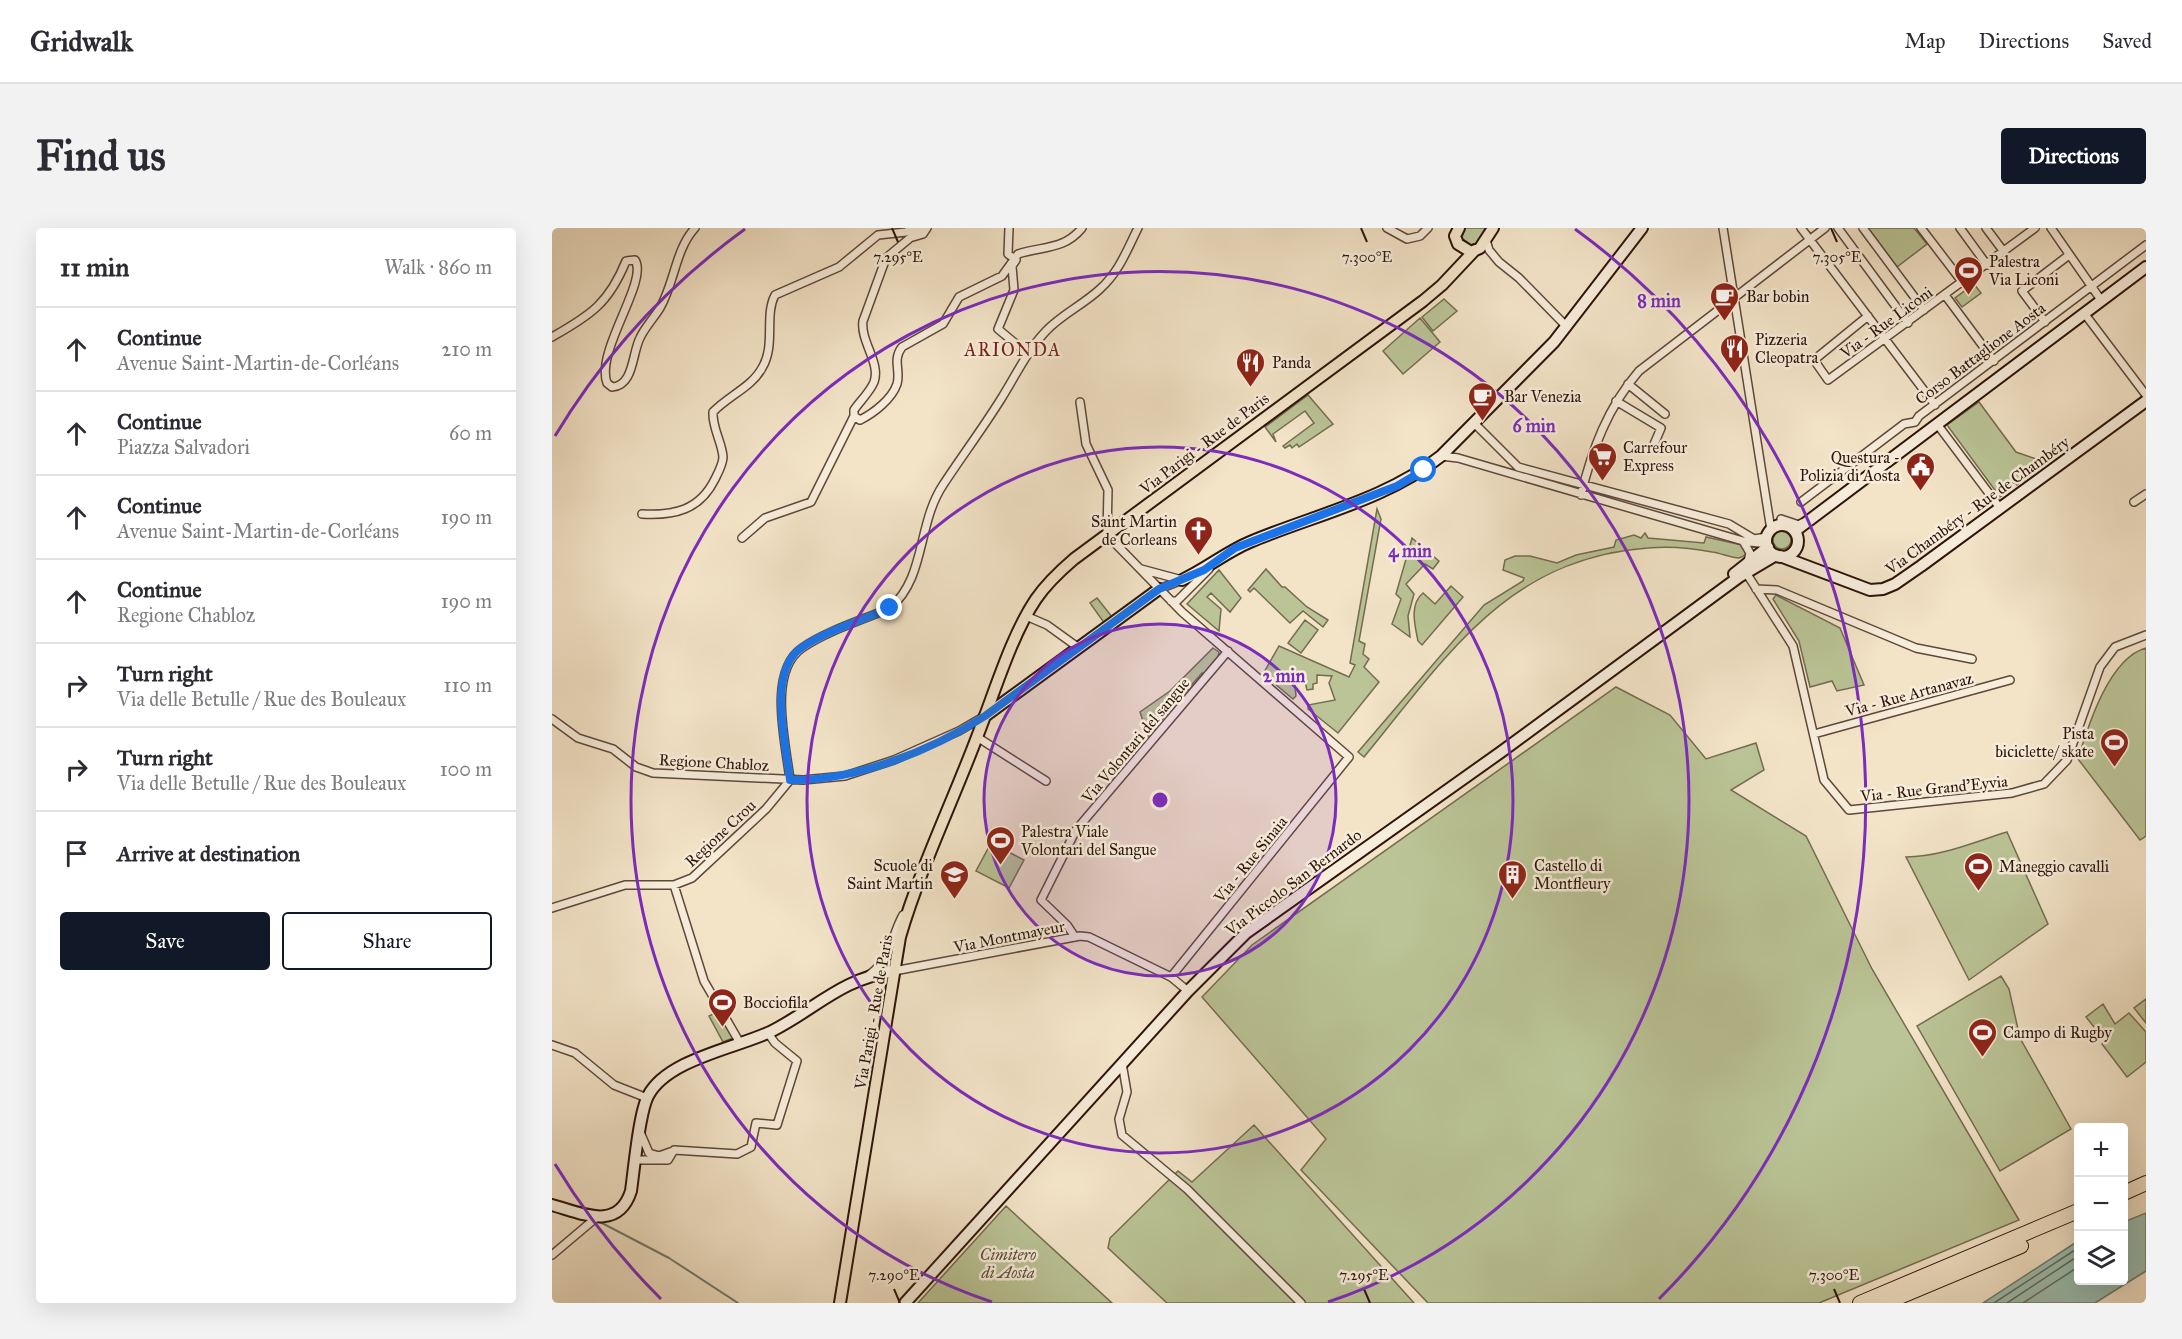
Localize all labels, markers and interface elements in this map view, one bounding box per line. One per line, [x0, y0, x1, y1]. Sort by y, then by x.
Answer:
text: Gridwalk [30, 24, 133, 59]
text: Map [1905, 28, 1946, 54]
text: Directions [1979, 28, 2069, 54]
text: Saved [2102, 28, 2152, 54]
button: Directions [2001, 128, 2146, 184]
text: Find us [36, 130, 166, 182]
text: 7.295°E [873, 248, 923, 266]
text: 7.300°E [1342, 248, 1393, 266]
text: 7.305°E [1813, 248, 1862, 266]
text: 11 min [60, 251, 129, 283]
place label: Palestra Via Liconi [1988, 252, 2059, 289]
sports icon: Palestra Via Liconi [1952, 254, 1984, 296]
text: Walk · 860 m [384, 255, 492, 279]
cafe icon: Bar bobin [1709, 280, 1741, 322]
street label: Via - Rue Liconi [1836, 282, 1937, 363]
place label: Bar bobin [1746, 287, 1810, 306]
text: 8 min [1637, 290, 1681, 312]
street label: Corso Battaglione Aosta [1911, 298, 2050, 409]
text: Continue [117, 324, 202, 351]
place label: Pizzeria Cleopatra [1755, 330, 1818, 367]
restaurant icon: Pizzeria Cleopatra [1718, 332, 1750, 374]
icon: ahead [60, 333, 93, 366]
text: 210 m [442, 337, 492, 361]
district label: ARIONDA [963, 339, 1062, 361]
restaurant icon: Panda [1235, 346, 1267, 388]
text: Avenue Saint-Martin-de-Corléans [117, 351, 399, 375]
place label: Panda [1272, 353, 1311, 372]
cafe icon: Bar Venezia [1467, 380, 1499, 422]
place label: Bar Venezia [1504, 387, 1582, 406]
street label: Via Parigi - Rue de Paris [1135, 389, 1273, 500]
text: Continue [117, 408, 202, 435]
text: 6 min [1513, 415, 1556, 437]
icon: ahead [60, 417, 93, 450]
text: 60 m [449, 421, 492, 445]
street label: Via Chambéry - Rue de Chambéry [1881, 432, 2073, 579]
text: Piazza Salvadori [117, 435, 250, 459]
place label: Carrefour Express [1623, 438, 1687, 475]
supermarket icon: Carrefour Express [1586, 440, 1618, 482]
place label: Questura - Polizia di Aosta [1799, 448, 1900, 485]
public building icon: Questura - Polizia di Aosta [1905, 450, 1937, 492]
route start [1410, 456, 1436, 482]
text: Continue [117, 492, 202, 519]
icon: ahead [60, 501, 93, 534]
text: 190 m [441, 505, 492, 529]
place label: Saint Martin de Corleans [1091, 512, 1177, 549]
church icon: Saint Martin de Corleans [1182, 514, 1214, 556]
text: Avenue Saint-Martin-de-Corléans [117, 519, 399, 543]
text: 4 min [1388, 540, 1432, 563]
text: Continue [117, 576, 202, 603]
icon: ahead [60, 585, 93, 618]
text: 190 m [441, 589, 492, 613]
route end [876, 594, 902, 620]
text: Regione Chabloz [117, 603, 255, 627]
text: Turn right [117, 660, 213, 687]
text: 2 min [1263, 665, 1306, 687]
street label: Via - Rue Artanavaz [1842, 668, 1976, 721]
icon: right [60, 669, 93, 702]
text: 110 m [444, 673, 492, 697]
street label: Via Volontari del sangue [1077, 674, 1194, 808]
text: Via delle Betulle / Rue des Bouleaux [117, 687, 406, 711]
place label: Pista biciclette/ skate [1995, 724, 2094, 761]
sports icon: Pista biciclette/ skate [2099, 726, 2131, 768]
text: Turn right [117, 744, 213, 771]
street label: Regione Chabloz [658, 750, 770, 776]
icon: right [60, 753, 93, 786]
text: 100 m [440, 757, 492, 781]
text: Via delle Betulle / Rue des Bouleaux [117, 771, 406, 795]
street label: Via - Rue Grand'Eyvia [1858, 771, 2009, 806]
centre of rings [1150, 790, 1170, 810]
street label: Regione Crou [681, 795, 761, 872]
street label: Via - Rue Sinaia [1209, 812, 1291, 907]
place label: Palestra Viale Volontari del Sangue [1020, 822, 1157, 860]
sports icon: Palestra Viale Volontari del Sangue [984, 824, 1016, 866]
street label: Via Piccolo San Bernardo [1221, 825, 1365, 940]
icon: arrive [60, 837, 93, 870]
text: Arrive at destination [117, 840, 300, 867]
sports icon: Maneggio cavalli [1962, 850, 1994, 892]
place label: Scuole di Saint Martin [847, 856, 934, 893]
place label: Castello di Montfleury [1534, 856, 1611, 893]
place label: Maneggio cavalli [1999, 857, 2110, 877]
school or university icon: Scuole di Saint Martin [938, 858, 970, 900]
building icon: Castello di Montfleury [1497, 858, 1529, 900]
button: Save [60, 912, 270, 970]
button: Share [282, 912, 492, 970]
street label: Via Montmayeur [951, 916, 1066, 957]
street label: Via Parigi - Rue de Paris [850, 933, 897, 1092]
sports icon: Bocciofila [706, 986, 738, 1028]
place label: Bocciofila [743, 993, 808, 1012]
sports icon: Campo di Rugby [1966, 1016, 1998, 1058]
place label: Campo di Rugby [2003, 1023, 2112, 1043]
map controls [2074, 1123, 2128, 1285]
button: + [2074, 1123, 2128, 1177]
button: − [2074, 1177, 2128, 1231]
button: layers [2074, 1231, 2128, 1285]
park label: Cimitero di Aosta [980, 1245, 1036, 1282]
text: 7.290°E [868, 1266, 920, 1284]
text: 7.295°E [1339, 1266, 1389, 1284]
text: 7.300°E [1809, 1266, 1860, 1284]

